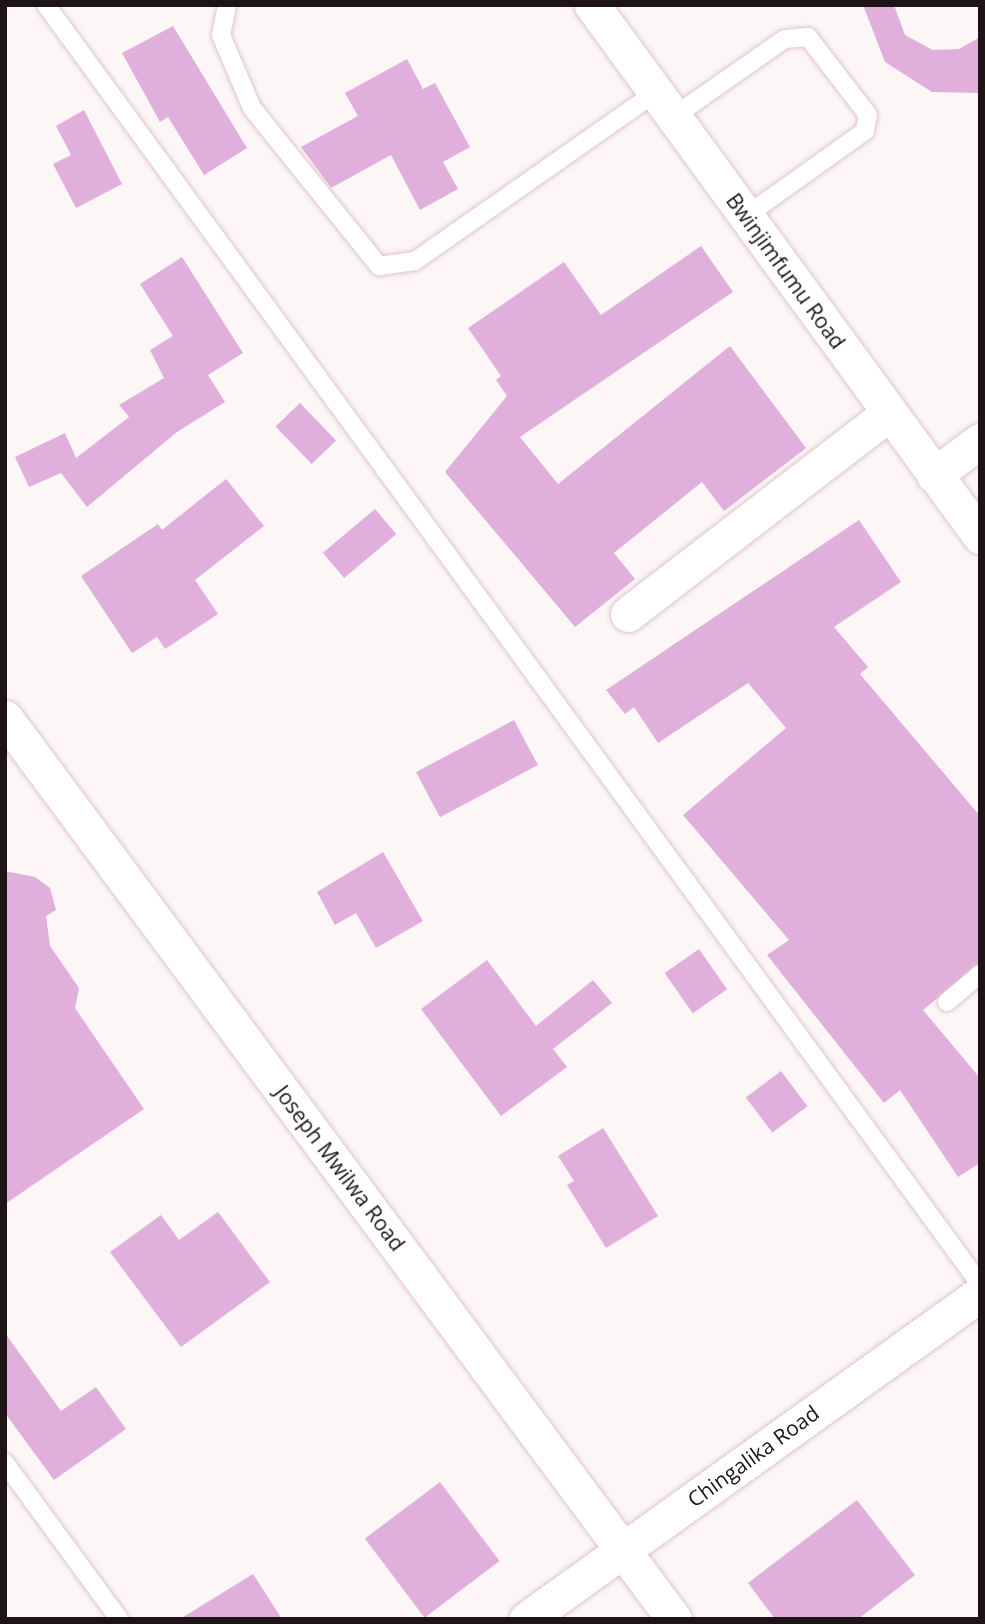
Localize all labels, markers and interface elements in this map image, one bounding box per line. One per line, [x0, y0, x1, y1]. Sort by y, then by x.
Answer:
street label: Bwinjimfumu Road [721, 188, 851, 354]
street label: Joseph Mwilwa Road [270, 1080, 410, 1256]
street label: Chingalika Road [682, 1400, 824, 1512]

